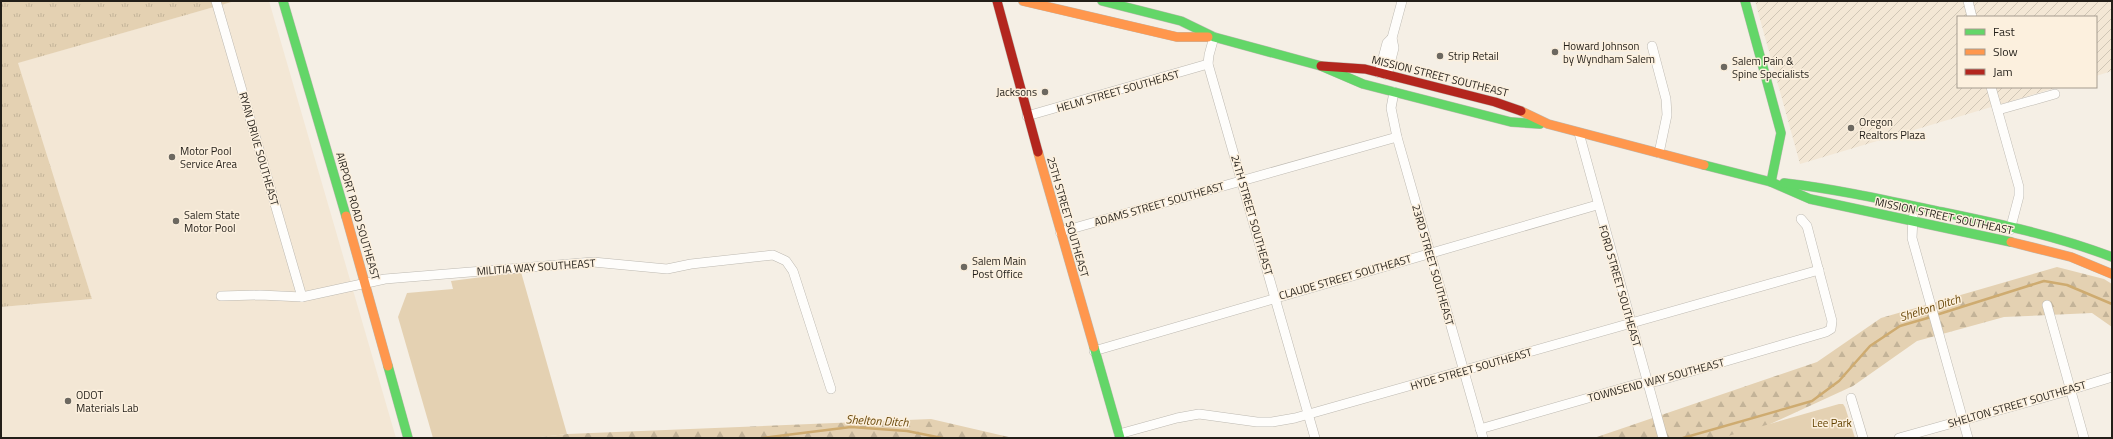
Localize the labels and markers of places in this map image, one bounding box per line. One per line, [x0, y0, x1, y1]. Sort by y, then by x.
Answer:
place label: Howard Johnson by Wyndham Salem [1563, 38, 1655, 67]
marker: Howard Johnson by Wyndham Salem [1550, 47, 1560, 57]
place label: Strip Retail [1448, 48, 1499, 64]
marker: Strip Retail [1435, 51, 1445, 61]
place label: Salem Pain & Spine Specialists [1732, 53, 1809, 82]
marker: Salem Pain & Spine Specialists [1719, 62, 1729, 72]
place label: Jacksons [996, 84, 1037, 100]
marker: Jacksons [1040, 87, 1050, 97]
place label: Oregon Realtors Plaza [1859, 114, 1926, 143]
marker: Oregon Realtors Plaza [1846, 123, 1856, 133]
place label: Motor Pool Service Area [180, 143, 238, 172]
marker: Motor Pool Service Area [167, 152, 177, 162]
place label: Salem State Motor Pool [184, 207, 240, 236]
marker: Salem State Motor Pool [171, 216, 181, 226]
place label: Salem Main Post Office [972, 253, 1026, 282]
marker: Salem Main Post Office [959, 262, 969, 272]
place label: ODOT Materials Lab [76, 387, 139, 416]
marker: ODOT Materials Lab [63, 396, 73, 406]

